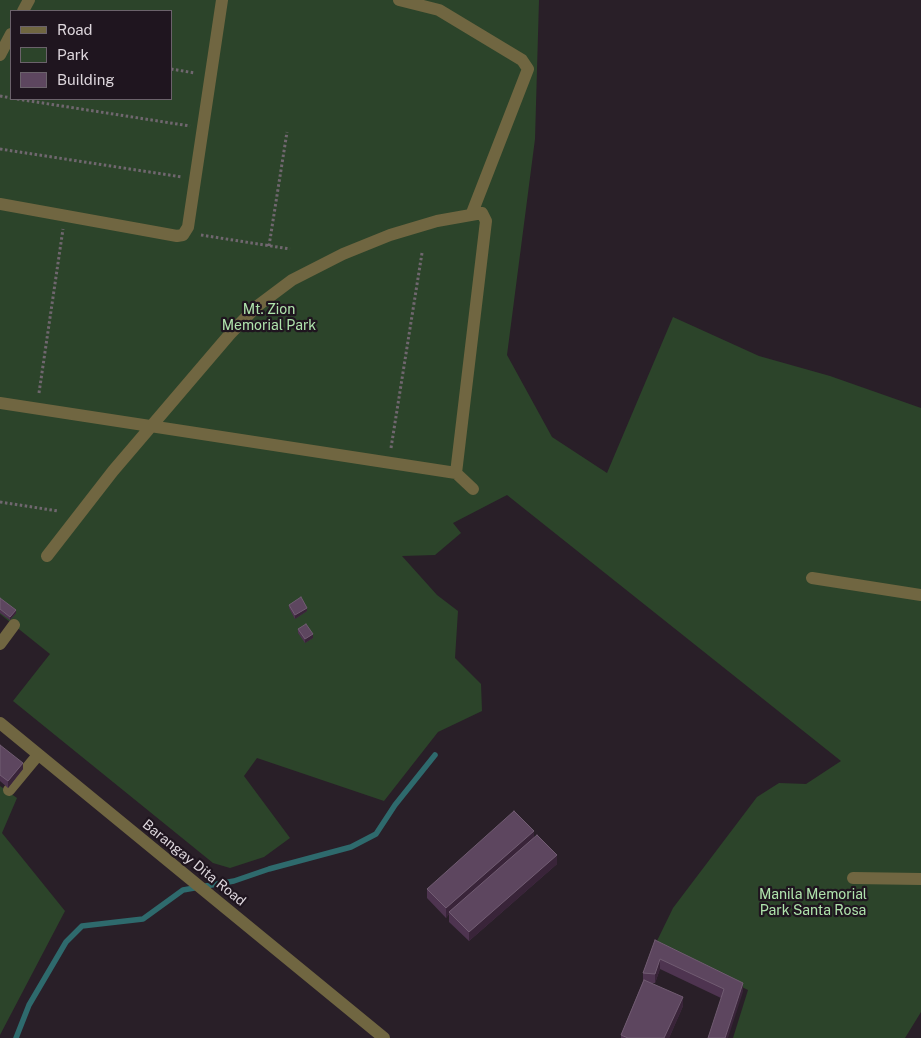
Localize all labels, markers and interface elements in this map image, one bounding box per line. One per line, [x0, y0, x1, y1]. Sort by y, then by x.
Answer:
legend [10, 10, 172, 100]
text: Road [57, 21, 93, 38]
text: Park [57, 46, 89, 63]
text: Building [57, 71, 115, 88]
park label: Mt. Zion Memorial Park [222, 302, 316, 334]
street label: Barangay Dita Road [139, 816, 249, 910]
park label: Manila Memorial Park Santa Rosa [759, 887, 867, 920]

